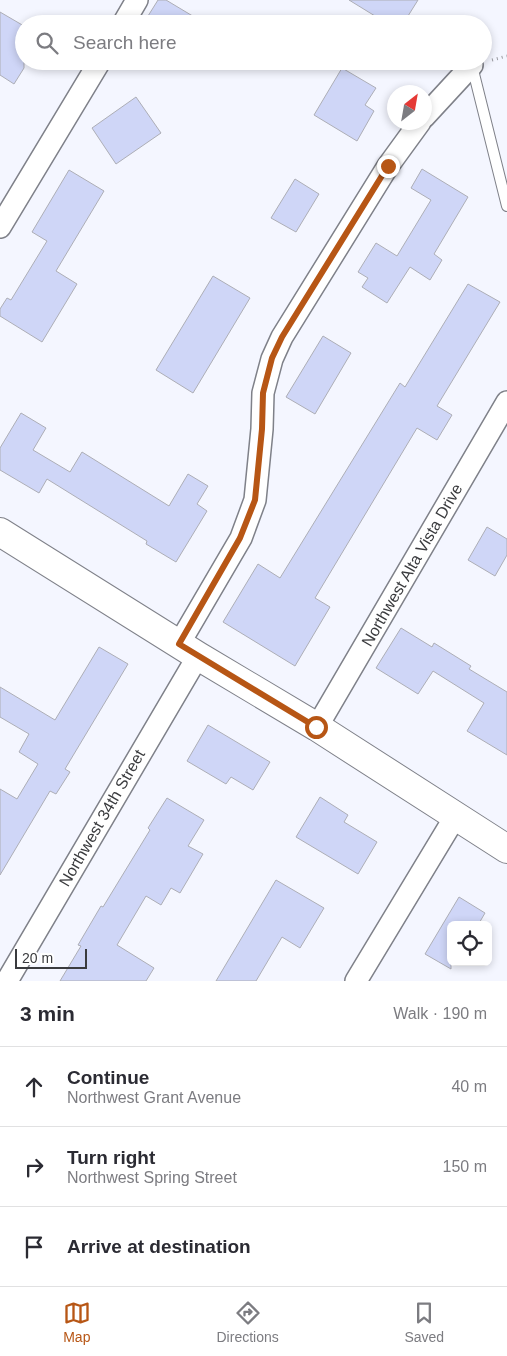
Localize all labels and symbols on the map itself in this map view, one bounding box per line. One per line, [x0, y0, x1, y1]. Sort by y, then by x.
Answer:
north arrow [387, 85, 432, 130]
route end [377, 155, 400, 178]
street label: Northwest Alta Vista Drive [358, 481, 466, 649]
route start [305, 716, 328, 739]
street label: Northwest 34th Street [56, 746, 148, 889]
scale bar [15, 946, 88, 969]

